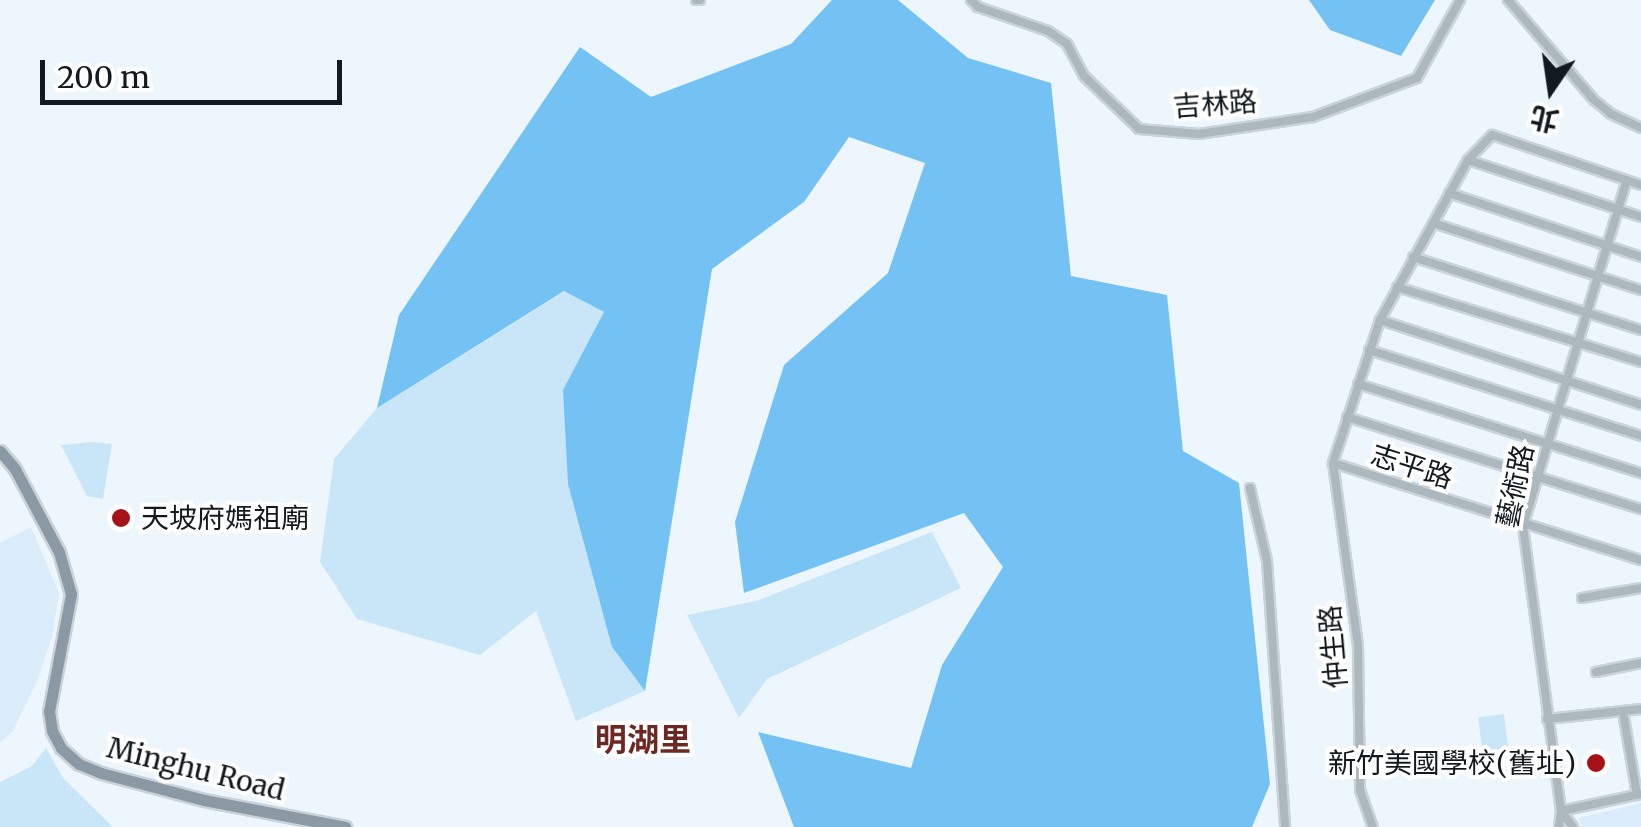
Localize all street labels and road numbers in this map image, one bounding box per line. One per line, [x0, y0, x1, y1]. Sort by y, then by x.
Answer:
street label: 吉林路 [1172, 84, 1258, 124]
street label: 志平路 [1367, 437, 1457, 495]
street label: 藝術路 [1490, 441, 1540, 531]
street label: 仲生路 [1313, 604, 1353, 690]
street label: Minghu Road [104, 731, 288, 807]

